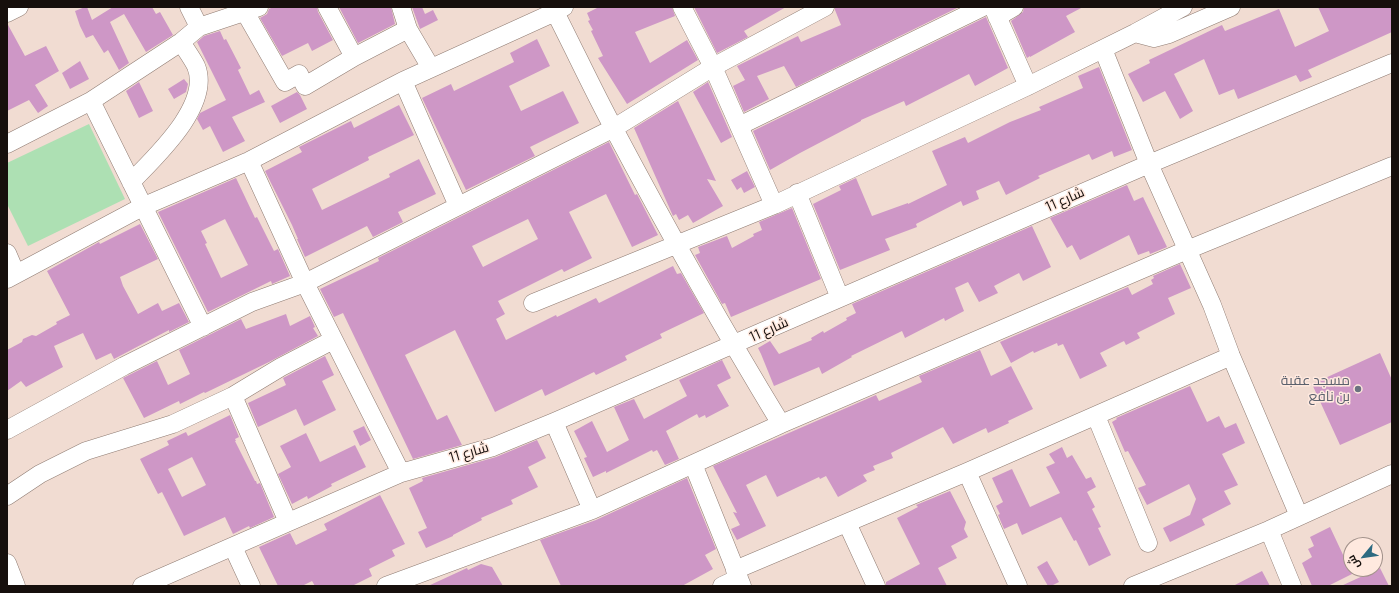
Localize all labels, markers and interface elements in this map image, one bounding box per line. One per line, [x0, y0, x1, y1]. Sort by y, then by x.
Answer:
street label: شارع 11 [1043, 184, 1087, 216]
street label: شارع 11 [747, 314, 791, 346]
place label: مسجد عقبة بن نافع [1281, 373, 1350, 406]
marker: مسجد عقبة بن نافع [1353, 384, 1363, 394]
street label: شارع 11 [447, 439, 491, 467]
north arrow [1343, 537, 1383, 577]
text: ش [1343, 553, 1363, 572]

